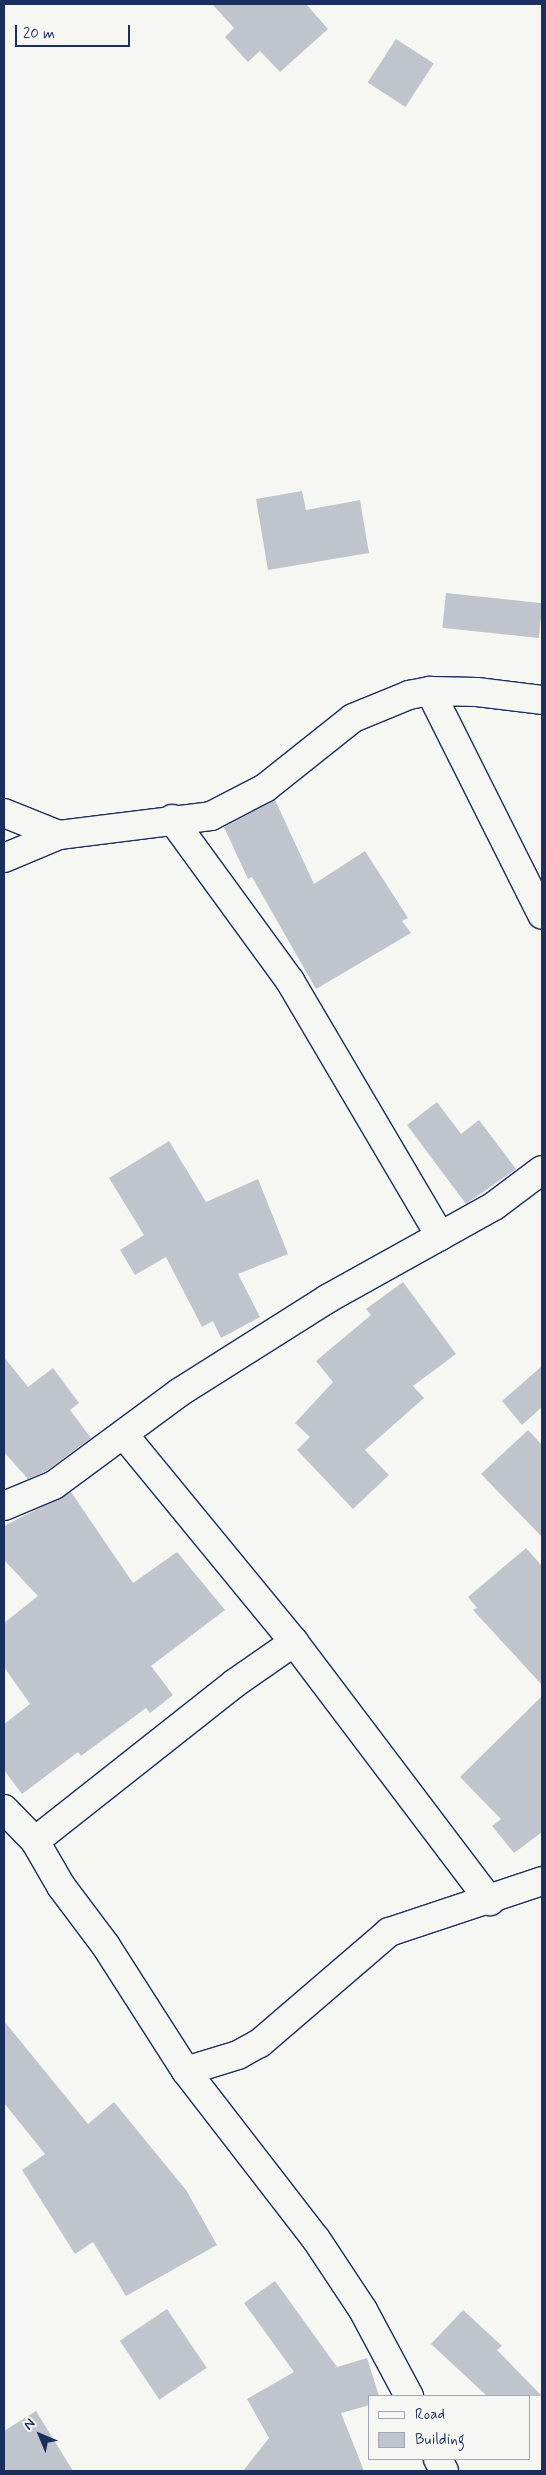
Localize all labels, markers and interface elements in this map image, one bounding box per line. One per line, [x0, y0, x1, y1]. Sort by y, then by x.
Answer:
scale bar [18, 15, 132, 47]
text: 20 m [23, 24, 55, 44]
legend [368, 2395, 531, 2460]
text: Road [415, 2405, 445, 2425]
north arrow [15, 2410, 65, 2460]
text: N [20, 2415, 39, 2434]
text: Building [415, 2430, 465, 2450]

